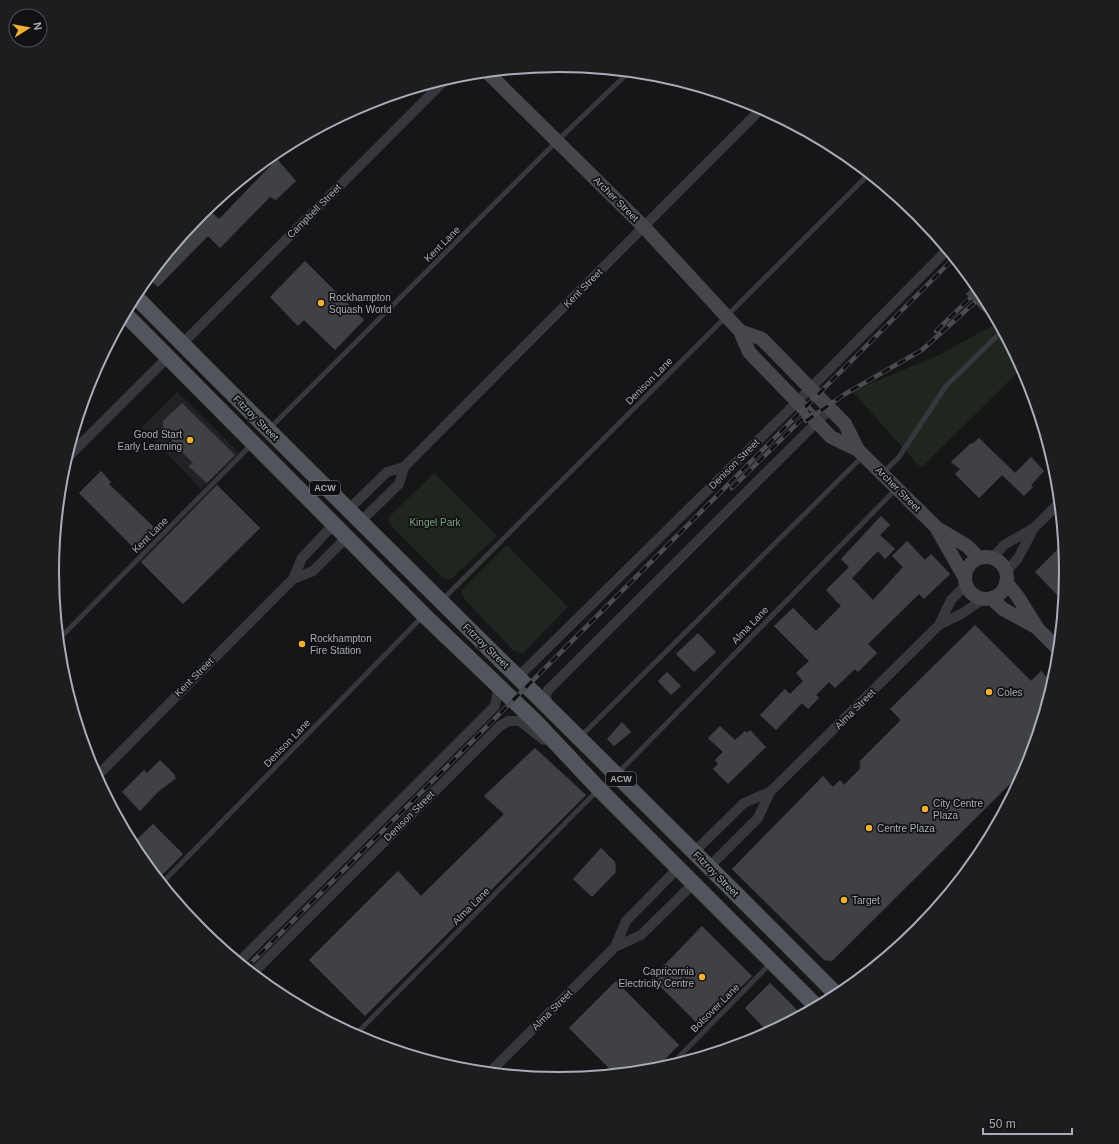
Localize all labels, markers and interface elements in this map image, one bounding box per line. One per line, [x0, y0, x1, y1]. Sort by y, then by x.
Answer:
north arrow [8, 8, 48, 48]
text: N [31, 21, 44, 31]
street label: Archer Street [591, 174, 641, 224]
street label: Campbell Street [285, 182, 343, 240]
street label: Kent Lane [422, 224, 462, 264]
street label: Kent Street [561, 266, 605, 310]
place label: Rockhampton Squash World [329, 292, 392, 315]
marker: Rockhampton Squash World [316, 298, 326, 308]
street label: Denison Lane [623, 355, 675, 407]
street label: Fitzroy Street [231, 393, 281, 443]
place label: Good Start Early Learning [118, 429, 182, 452]
marker: Good Start Early Learning [185, 435, 195, 445]
street label: Denison Street [707, 437, 761, 491]
street label: Archer Street [873, 464, 923, 514]
road number: ACW [310, 481, 340, 495]
street label: Kent Lane [130, 515, 170, 555]
park label: Kingel Park [409, 517, 462, 528]
street label: Alma Lane [729, 604, 771, 646]
street label: Fitzroy Street [461, 621, 511, 671]
place label: Rockhampton Fire Station [310, 633, 372, 656]
marker: Rockhampton Fire Station [297, 639, 307, 649]
street label: Kent Street [172, 655, 216, 699]
street label: Alma Street [833, 686, 878, 731]
marker: Coles [984, 687, 994, 697]
place label: Coles [997, 687, 1023, 698]
street label: Denison Lane [262, 717, 313, 769]
road number: ACW [606, 772, 636, 786]
street label: Denison Street [382, 789, 436, 843]
place label: City Centre Plaza [933, 798, 983, 821]
marker: City Centre Plaza [920, 804, 930, 814]
marker: Centre Plaza [864, 823, 874, 833]
place label: Centre Plaza [877, 823, 935, 834]
street label: Fitzroy Street [691, 849, 741, 899]
street label: Alma Lane [450, 885, 492, 927]
marker: Target [839, 895, 849, 905]
place label: Target [852, 895, 880, 906]
place label: Capricornia Electricity Centre [618, 966, 694, 989]
marker: Capricornia Electricity Centre [697, 972, 707, 982]
street label: Bolsover Lane [689, 981, 742, 1034]
street label: Alma Street [530, 987, 575, 1032]
scale bar [983, 1110, 1072, 1136]
text: 50 m [989, 1117, 1016, 1131]

